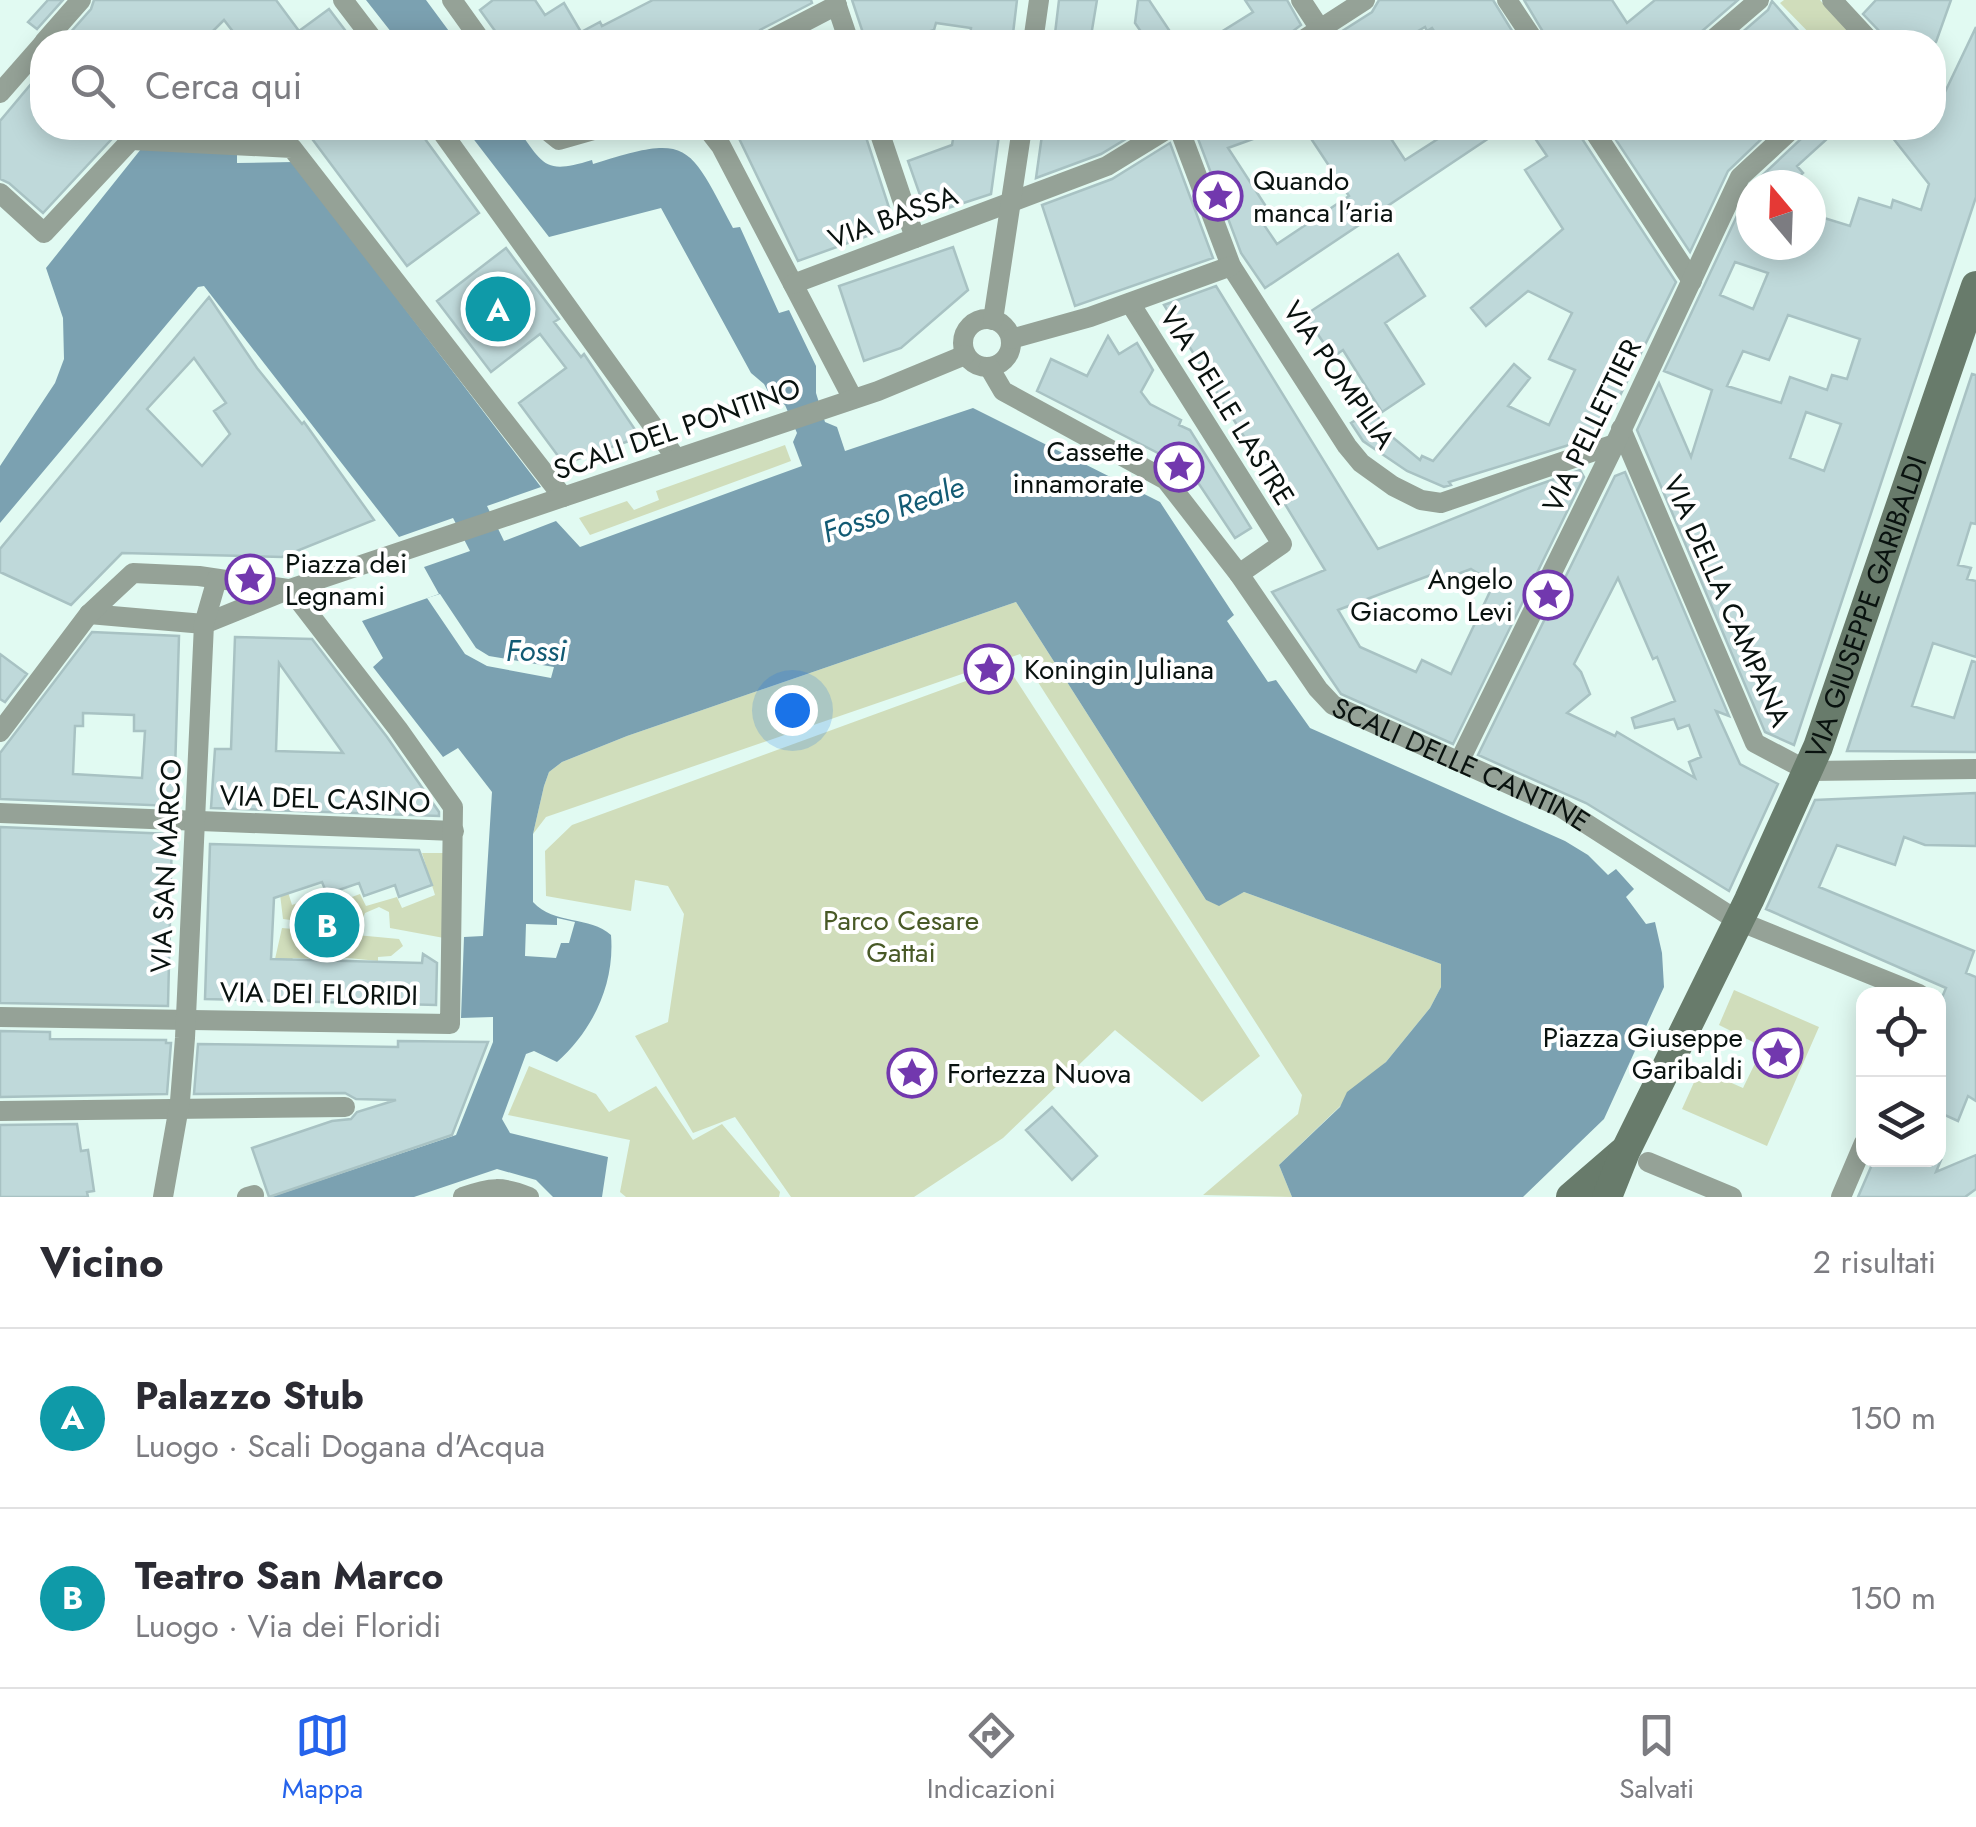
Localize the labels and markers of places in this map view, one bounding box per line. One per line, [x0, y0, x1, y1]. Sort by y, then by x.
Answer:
place label: Quando manca l’aria [1253, 160, 1393, 233]
place icon: Quando manca l’aria [1192, 170, 1244, 222]
pin: A [466, 272, 530, 346]
place label: Cassette innamorate [1013, 431, 1144, 504]
place icon: Cassette innamorate [1153, 441, 1205, 493]
place label: Piazza dei Legnami [285, 543, 407, 616]
place icon: Piazza dei Legnami [224, 553, 276, 605]
place label: Angelo Giacomo Levi [1350, 559, 1513, 632]
place icon: Angelo Giacomo Levi [1522, 569, 1574, 621]
place icon: Koningin Juliana [963, 643, 1015, 695]
place label: Koningin Juliana [1024, 649, 1214, 690]
pin: B [294, 888, 360, 962]
place label: Piazza Giuseppe Garibaldi [1543, 1017, 1743, 1090]
place icon: Piazza Giuseppe Garibaldi [1752, 1027, 1804, 1079]
place icon: Fortezza Nuova [886, 1047, 938, 1099]
place label: Fortezza Nuova [947, 1053, 1131, 1094]

